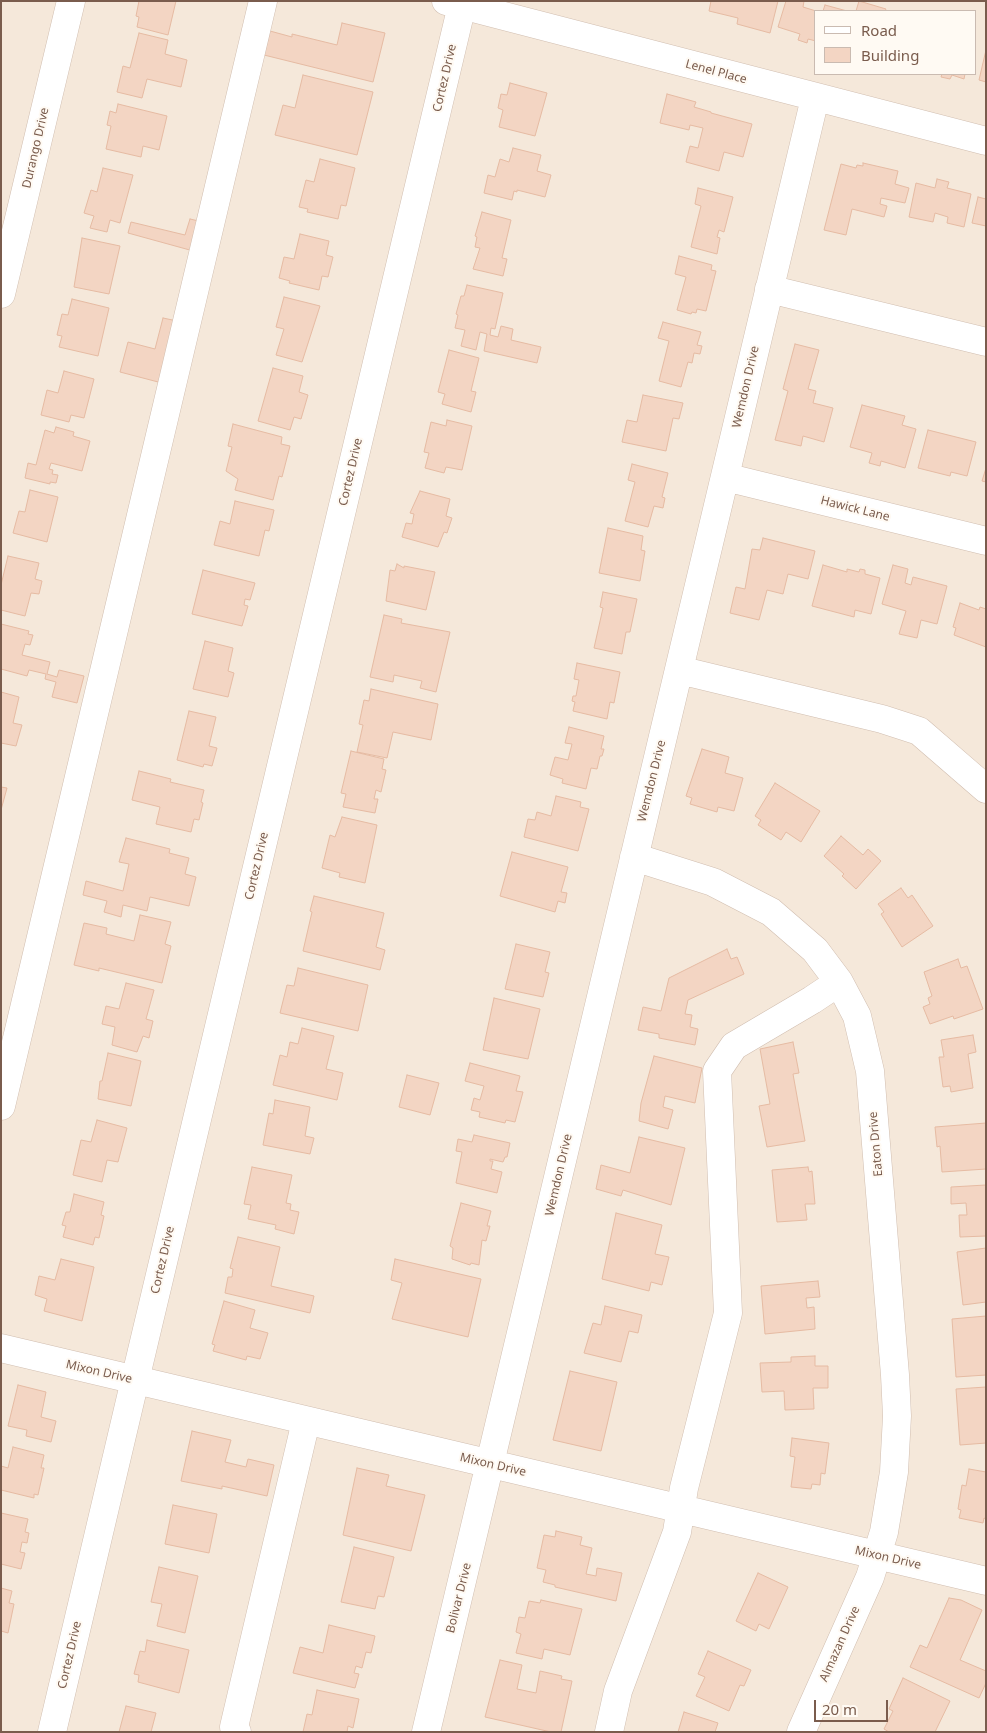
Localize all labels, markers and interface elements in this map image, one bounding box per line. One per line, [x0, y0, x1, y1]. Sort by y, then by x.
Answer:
legend [814, 10, 977, 75]
text: Road [861, 20, 897, 40]
street label: Cortez Drive [430, 43, 460, 113]
text: Building [861, 45, 919, 65]
street label: Lenel Place [684, 57, 748, 87]
street label: Durango Drive [20, 106, 52, 190]
street label: Wemdon Drive [730, 345, 762, 429]
street label: Cortez Drive [336, 437, 366, 507]
street label: Hawick Lane [819, 493, 891, 525]
street label: Wemdon Drive [635, 739, 669, 823]
street label: Cortez Drive [242, 831, 272, 901]
street label: Eaton Drive [866, 1111, 886, 1177]
street label: Wemdon Drive [543, 1133, 575, 1217]
street label: Cortez Drive [148, 1225, 178, 1295]
street label: Mixon Drive [64, 1357, 134, 1387]
street label: Mixon Drive [458, 1450, 528, 1480]
street label: Mixon Drive [853, 1543, 923, 1573]
street label: Bolivar Drive [443, 1561, 475, 1635]
street label: Almazan Drive [817, 1604, 863, 1684]
street label: Cortez Drive [55, 1620, 85, 1690]
scale bar [817, 1690, 891, 1722]
text: 20 m [822, 1699, 857, 1719]

